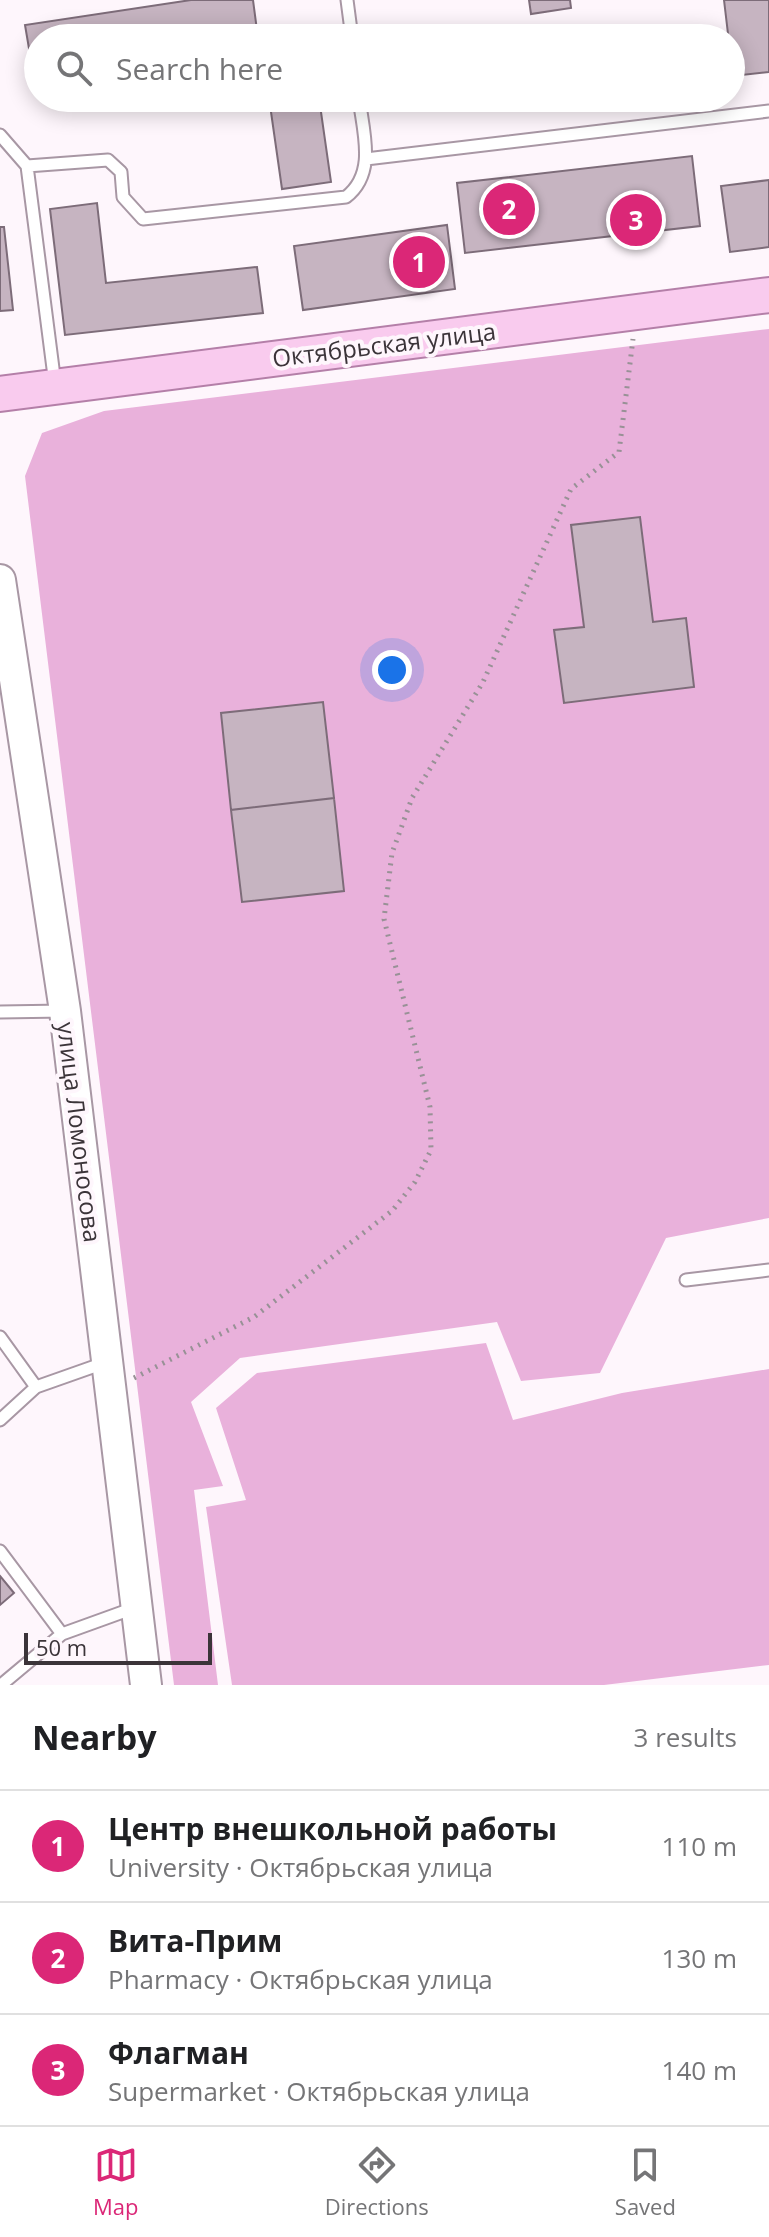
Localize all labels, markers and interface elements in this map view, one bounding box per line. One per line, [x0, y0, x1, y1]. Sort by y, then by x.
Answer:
search box [24, 24, 745, 112]
icon: search [52, 46, 96, 90]
text: Search here [116, 48, 283, 89]
pin: 2 [483, 179, 535, 239]
pin: 3 [610, 190, 662, 250]
pin: 1 [393, 232, 445, 292]
street label: Октябрьская улица [270, 314, 498, 374]
your location [372, 650, 412, 690]
street label: улица Ломоносова [50, 1020, 110, 1244]
scale bar [24, 1629, 212, 1665]
text: 50 m [36, 1632, 87, 1662]
text: Nearby [32, 1714, 157, 1760]
text: 3 results [634, 1719, 737, 1755]
text: Центр внешкольной работы [108, 1808, 557, 1849]
text: 1 [51, 1828, 65, 1864]
text: 110 m [662, 1828, 737, 1864]
text: University · Октябрьская улица [108, 1849, 493, 1885]
text: Вита-Прим [108, 1920, 282, 1961]
text: 2 [51, 1940, 65, 1976]
text: 130 m [662, 1940, 737, 1976]
text: Pharmacy · Октябрьская улица [108, 1961, 493, 1997]
text: Флагман [108, 2032, 249, 2073]
text: 3 [51, 2052, 65, 2088]
text: 140 m [662, 2052, 737, 2088]
text: Supermarket · Октябрьская улица [108, 2073, 530, 2109]
tab: Map [93, 2143, 139, 2221]
tab: Directions [325, 2143, 429, 2221]
tab: Saved [615, 2143, 676, 2221]

